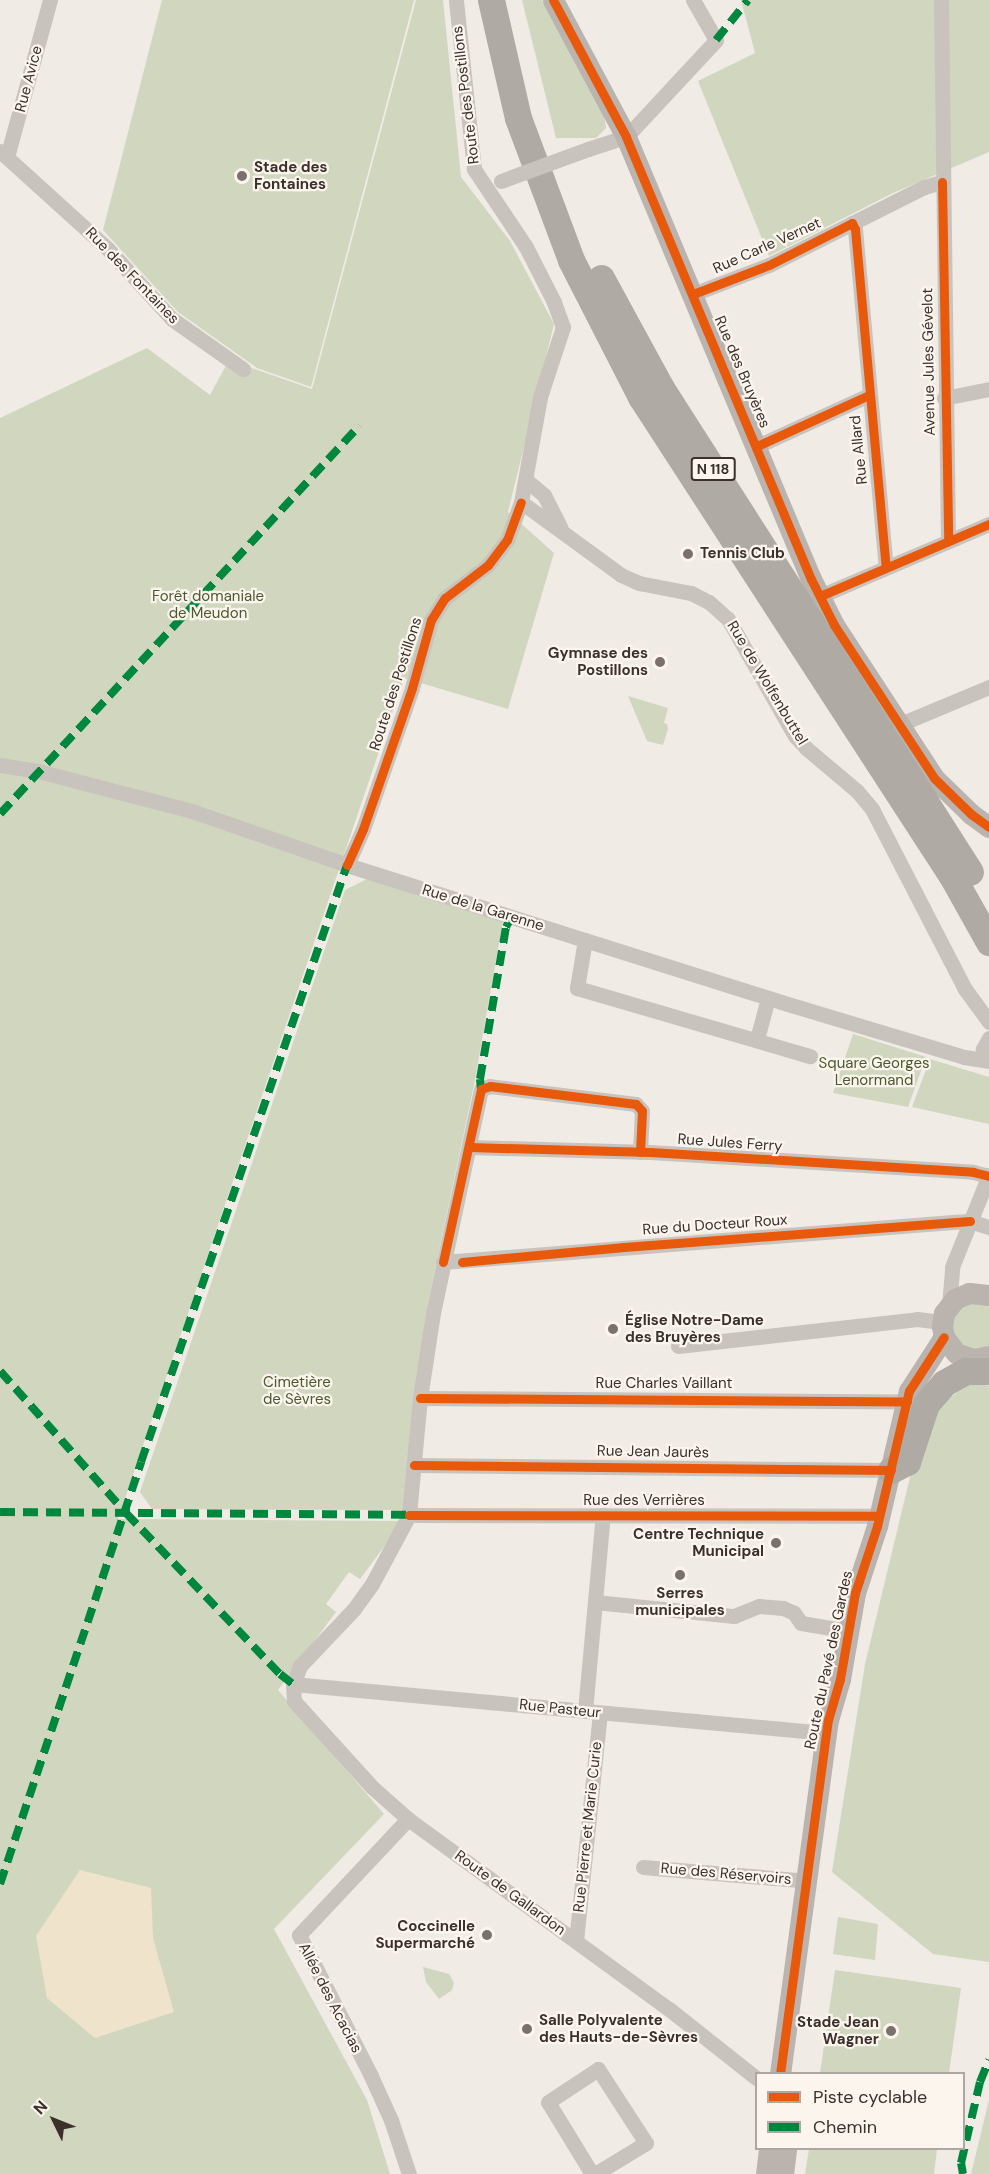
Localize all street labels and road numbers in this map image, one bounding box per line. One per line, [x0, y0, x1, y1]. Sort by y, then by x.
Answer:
street label: Route des Postillons [449, 25, 483, 165]
street label: Rue Avice [12, 44, 46, 114]
street label: Rue Carle Vernet [710, 214, 824, 278]
street label: Rue des Fontaines [81, 224, 183, 328]
street label: Avenue Jules Gévelot [919, 288, 939, 436]
street label: Rue des Bruyères [710, 313, 774, 431]
street label: Rue Allard [846, 415, 872, 485]
road number: N 118 [690, 458, 736, 480]
street label: Route des Postillons [366, 615, 426, 753]
street label: Rue de Wolfenbuttel [723, 618, 811, 748]
street label: Rue de la Garenne [420, 881, 546, 935]
street label: Rue Jules Ferry [677, 1130, 783, 1156]
street label: Rue du Docteur Roux [642, 1211, 788, 1239]
street label: Rue Charles Vaillant [596, 1375, 732, 1393]
street label: Rue Jean Jaurès [597, 1442, 709, 1462]
street label: Rue des Verrières [583, 1492, 705, 1510]
street label: Route du Pavé des Gardes [801, 1569, 857, 1751]
street label: Rue Pasteur [518, 1696, 602, 1722]
street label: Rue Pierre et Marie Curie [570, 1741, 606, 1913]
street label: Route de Gallardon [451, 1847, 569, 1939]
street label: Rue des Réservoirs [660, 1859, 792, 1889]
street label: Allée des Acacias [294, 1940, 366, 2056]

